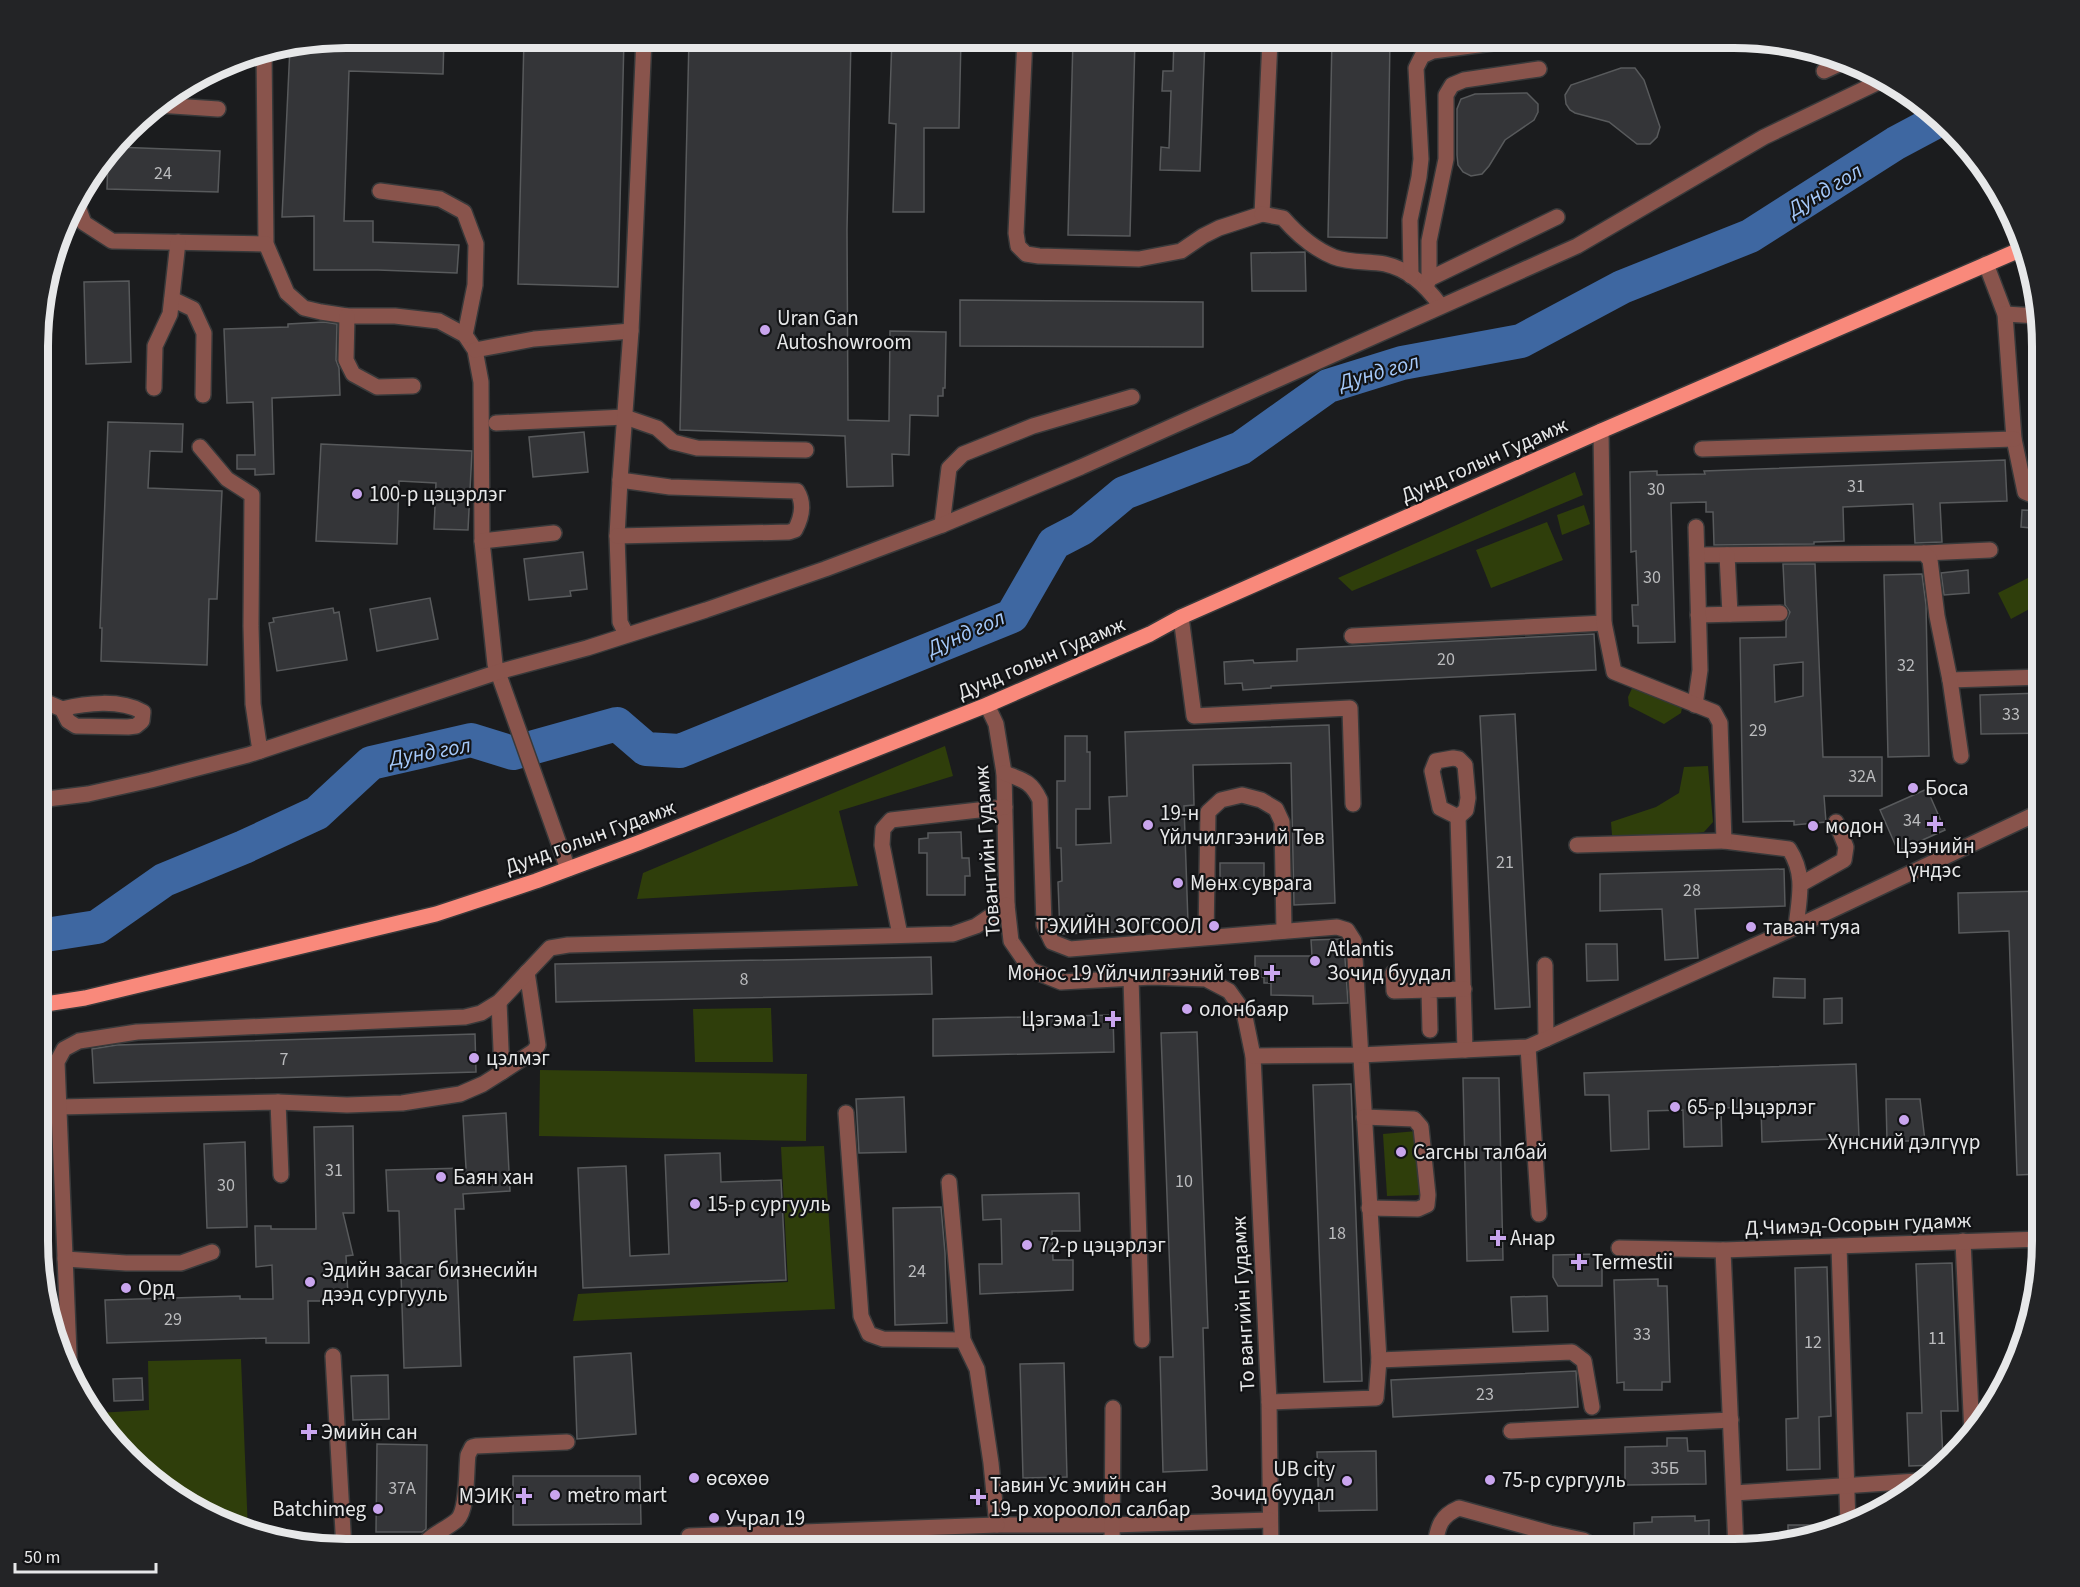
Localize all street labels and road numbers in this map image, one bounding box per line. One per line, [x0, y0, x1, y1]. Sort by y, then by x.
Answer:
street label: Дунд голын Гудамж [1396, 410, 1573, 510]
street label: Дунд голын Гудамж [952, 609, 1130, 707]
street label: Товангийн Гудамж [966, 764, 1008, 938]
street label: Дунд голын Гудамж [500, 792, 680, 882]
street label: Д.Чимэд-Осорын гудамж [1744, 1205, 1972, 1243]
street label: То вангийн Гудамж [1223, 1215, 1263, 1392]

